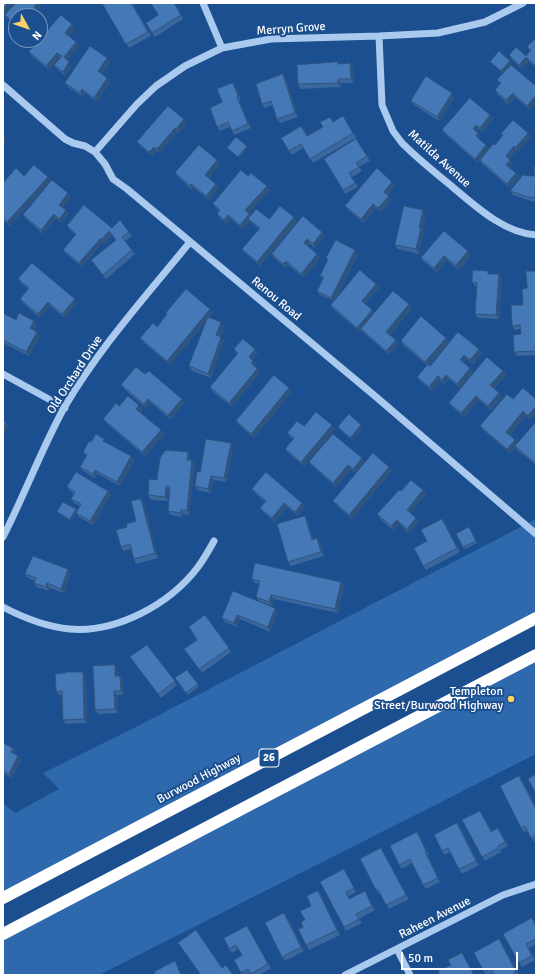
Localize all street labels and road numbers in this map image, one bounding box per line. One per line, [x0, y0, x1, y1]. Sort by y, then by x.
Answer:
street label: Merryn Grove [256, 19, 326, 39]
street label: Matilda Avenue [405, 127, 473, 191]
street label: Renou Road [248, 274, 304, 324]
street label: Old Orchard Drive [44, 333, 106, 417]
road number: 26 [259, 749, 279, 767]
street label: Burwood Highway [155, 751, 243, 807]
street label: Raheen Avenue [397, 894, 473, 942]

